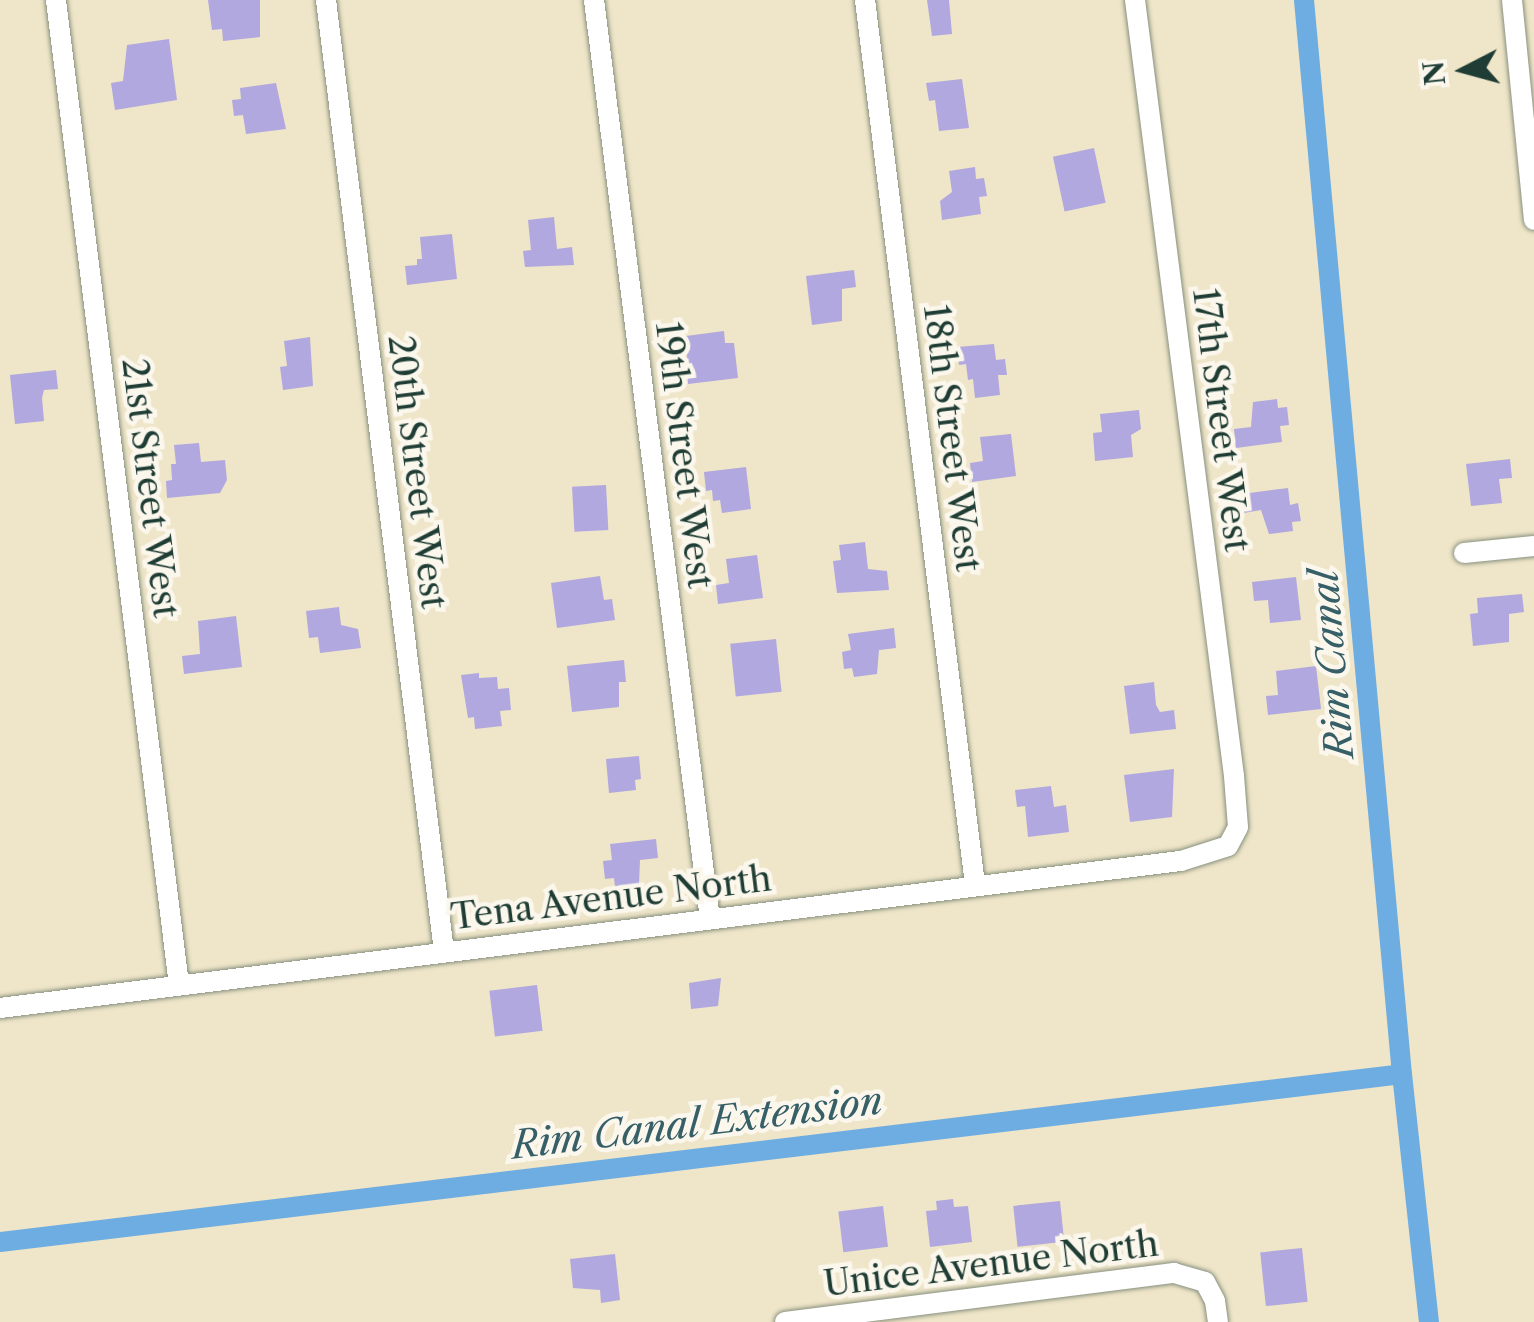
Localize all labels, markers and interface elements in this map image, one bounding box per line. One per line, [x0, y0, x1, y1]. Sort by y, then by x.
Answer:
north arrow [1414, 20, 1514, 120]
text: N [1416, 59, 1452, 87]
street label: 17th Street West [1184, 285, 1258, 555]
street label: 18th Street West [915, 301, 989, 575]
street label: 19th Street West [647, 319, 721, 591]
street label: 20th Street West [379, 332, 455, 612]
street label: 21st Street West [113, 355, 187, 621]
water label: Rim Canal [1301, 568, 1363, 760]
street label: Tena Avenue North [447, 857, 775, 939]
water label: Rim Canal Extension [509, 1078, 885, 1168]
street label: Unice Avenue North [821, 1223, 1161, 1305]

